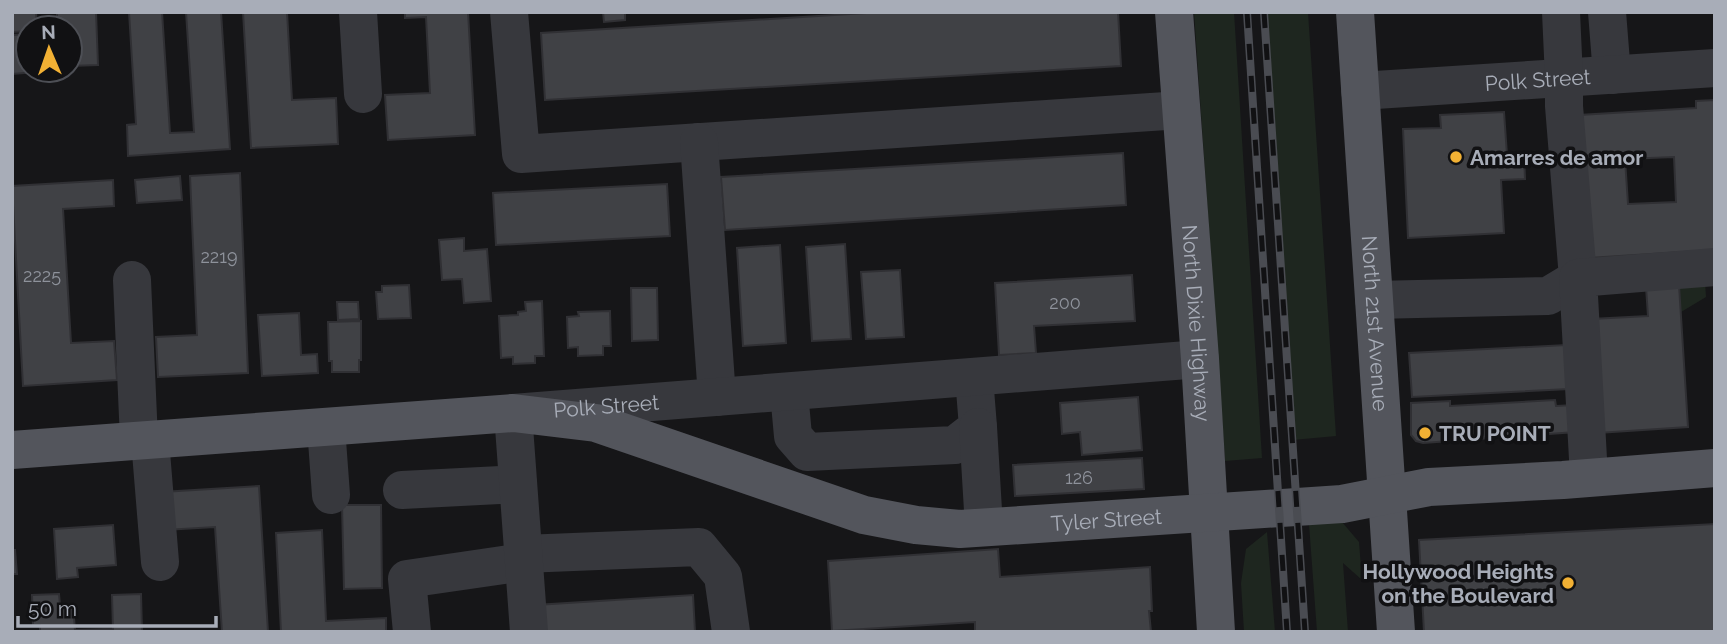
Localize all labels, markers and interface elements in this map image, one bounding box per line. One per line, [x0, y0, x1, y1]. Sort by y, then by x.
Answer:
north arrow [14, 14, 84, 84]
text: N [41, 21, 56, 43]
street label: Polk Street [1484, 64, 1591, 95]
place label: Amarres de amor [1470, 145, 1643, 170]
marker: Amarres de amor [1448, 149, 1464, 165]
street label: North Dixie Highway [1177, 224, 1216, 422]
street label: North 21st Avenue [1357, 235, 1394, 412]
house number: 2219 [200, 246, 238, 267]
house number: 2225 [23, 265, 61, 286]
house number: 200 [1049, 292, 1081, 313]
street label: Polk Street [552, 389, 660, 422]
place label: TRU POINT [1439, 421, 1551, 446]
marker: TRU POINT [1417, 425, 1433, 441]
house number: 126 [1065, 467, 1093, 488]
street label: Tyler Street [1050, 503, 1162, 536]
place label: Hollywood Heights on the Boulevard [1362, 559, 1554, 608]
marker: Hollywood Heights on the Boulevard [1560, 575, 1576, 591]
scale bar [18, 584, 215, 628]
text: 50 m [28, 596, 77, 621]

